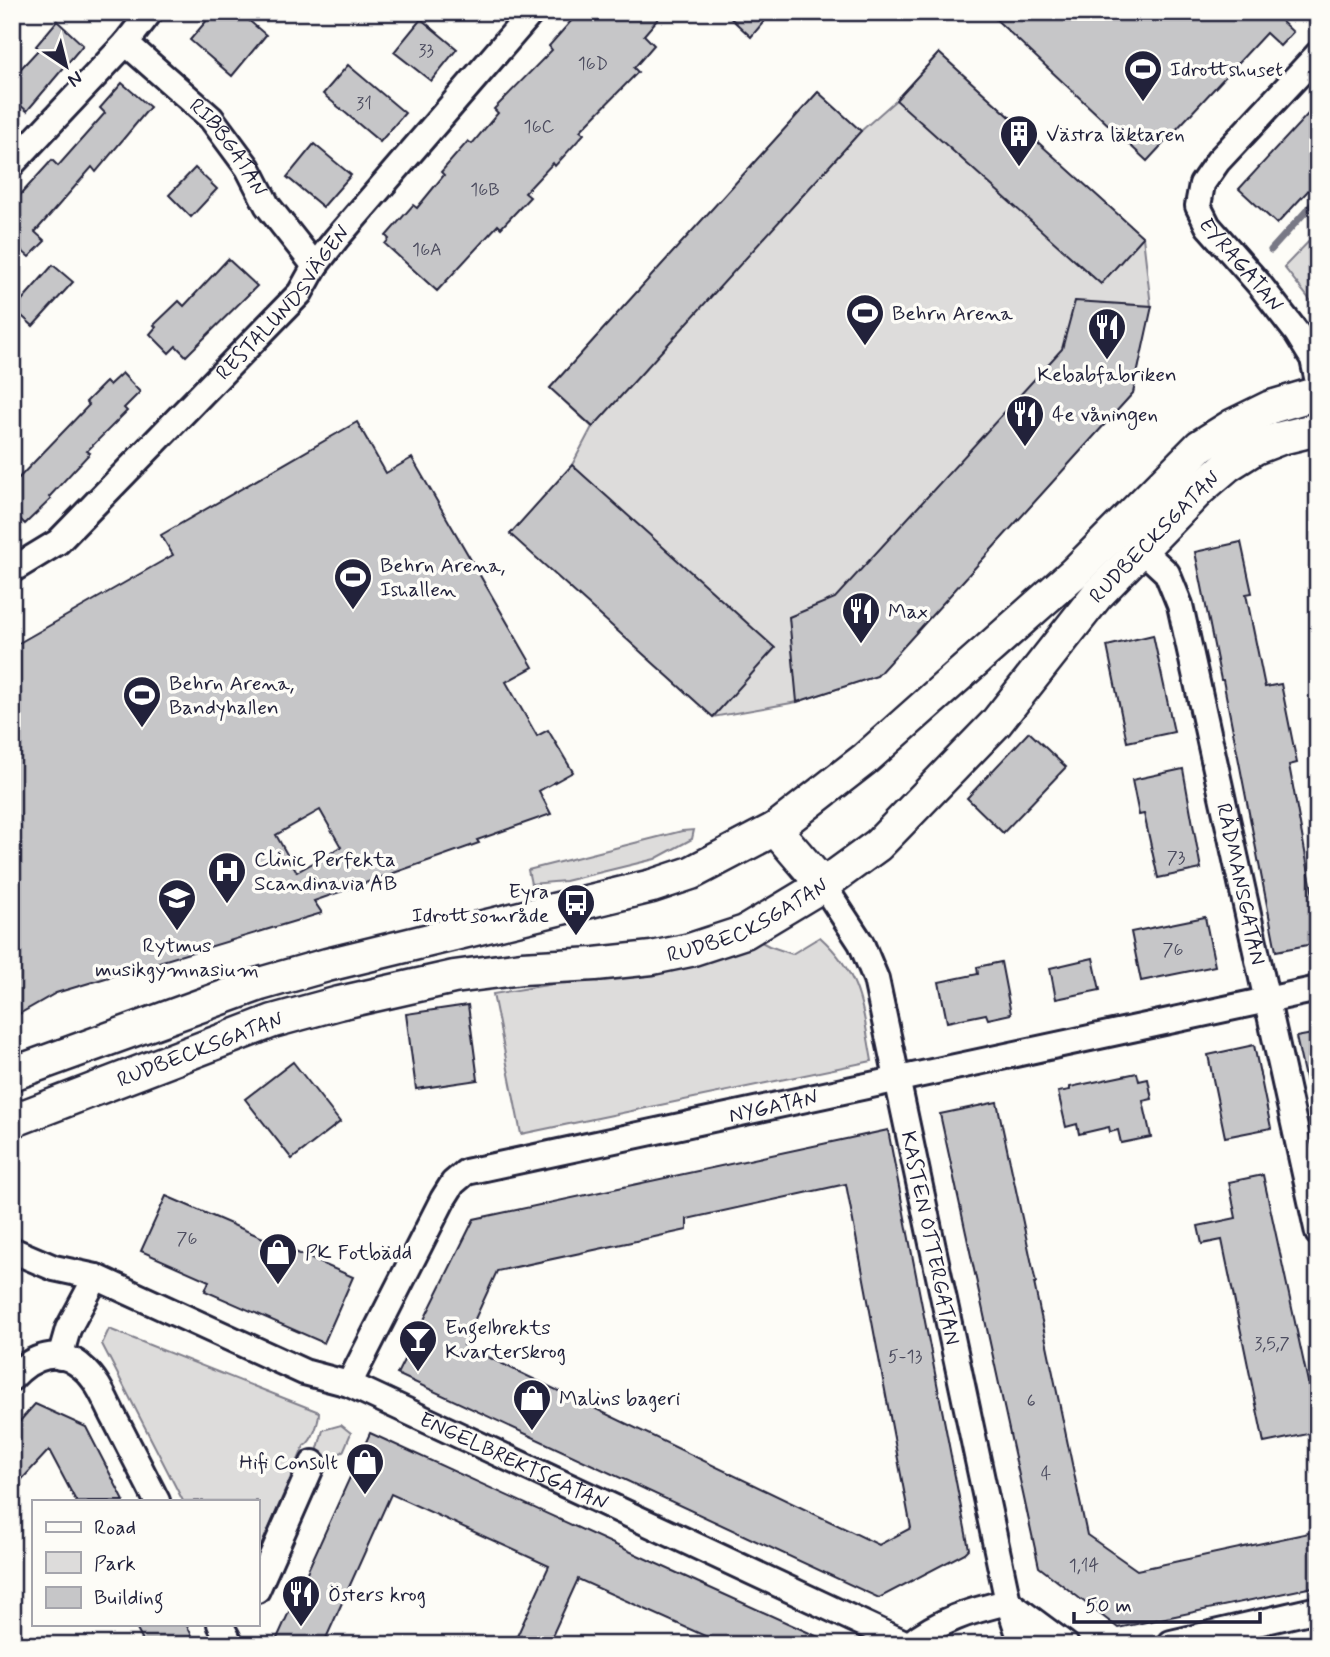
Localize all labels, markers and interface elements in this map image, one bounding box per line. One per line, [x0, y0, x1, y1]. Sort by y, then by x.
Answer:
north arrow [32, 32, 102, 102]
house number: 33 [418, 39, 434, 63]
sports icon: Idrottshuset [1122, 48, 1164, 103]
house number: 16D [578, 52, 608, 76]
place label: Idrottshuset [1170, 56, 1283, 84]
text: N [63, 65, 87, 93]
street label: RIBBGATAN [183, 92, 273, 201]
house number: 31 [356, 92, 372, 116]
building icon: Västra läktaren [998, 113, 1040, 168]
house number: 16C [524, 115, 555, 139]
place label: Västra läktaren [1046, 121, 1185, 149]
house number: 16B [470, 178, 500, 202]
street label: EYRAGATAN [1191, 213, 1289, 318]
street label: RESTALUNDSVÄGEN [210, 219, 357, 387]
house number: 16A [412, 238, 442, 262]
sports icon: Behrn Arena [844, 292, 886, 347]
place label: Behrn Arena [892, 300, 1013, 328]
restaurant icon: Kebabfabriken [1086, 306, 1128, 361]
place label: Kebabfabriken [1037, 361, 1177, 389]
restaurant icon: 4e våningen [1004, 393, 1046, 448]
place label: 4e våningen [1052, 401, 1158, 430]
street label: RUDBECKSGATAN [1084, 465, 1226, 610]
place label: Behrn Arena, Ishallen [380, 552, 505, 604]
sports icon: Behrn Arena, Ishallen [332, 556, 374, 611]
restaurant icon: Max [840, 590, 882, 645]
place label: Max [888, 598, 928, 626]
place label: Behrn Arena, Bandyhallen [169, 670, 294, 722]
sports icon: Behrn Arena, Bandyhallen [121, 674, 163, 729]
street label: RÅDMANSGATAN [1209, 801, 1272, 968]
place label: Clinic Perfekta Scandinavia AB [254, 846, 397, 898]
house number: 73 [1167, 846, 1186, 870]
hospital icon: Clinic Perfekta Scandinavia AB [206, 850, 248, 905]
street label: RUDBECKSGATAN [665, 872, 834, 969]
school or university icon: Rytmus musikgymnasium [156, 877, 198, 932]
place label: Eyra Idrottsområde [412, 878, 549, 930]
bus stop icon: Eyra Idrottsområde [555, 882, 597, 937]
place label: Rytmus musikgymnasium [95, 932, 259, 984]
house number: 76 [1163, 938, 1183, 962]
street label: RUDBECKSGATAN [113, 1006, 286, 1094]
street label: NYGATAN [726, 1084, 821, 1130]
street label: KASTEN OTTERGATAN [894, 1129, 966, 1348]
house number: 76 [177, 1227, 197, 1251]
shop icon: PK Fotbädd [257, 1231, 299, 1286]
place label: PK Fotbädd [305, 1239, 412, 1267]
place label: Engelbrekts Kvarterskrog [445, 1314, 566, 1366]
bar icon: Engelbrekts Kvarterskrog [397, 1318, 439, 1373]
house number: 3,5,7 [1254, 1332, 1290, 1356]
house number: 5-13 [888, 1345, 923, 1369]
shop icon: Malins bageri [511, 1377, 553, 1432]
place label: Malins bageri [559, 1385, 680, 1413]
house number: 6 [1026, 1389, 1036, 1413]
street label: ENGELBREKTSGATAN [415, 1406, 613, 1518]
shop icon: Hifi Consult [344, 1441, 386, 1496]
place label: Hifi Consult [239, 1449, 338, 1477]
house number: 4 [1041, 1462, 1051, 1486]
legend [32, 1500, 259, 1626]
text: Road [94, 1514, 136, 1542]
text: Park [94, 1550, 136, 1578]
house number: 1,14 [1069, 1554, 1100, 1578]
restaurant icon: Östers krog [280, 1573, 322, 1628]
scale bar [1074, 1580, 1260, 1624]
place label: Östers krog [328, 1581, 426, 1609]
text: Building [94, 1584, 164, 1614]
text: 50 m [1085, 1592, 1132, 1620]

